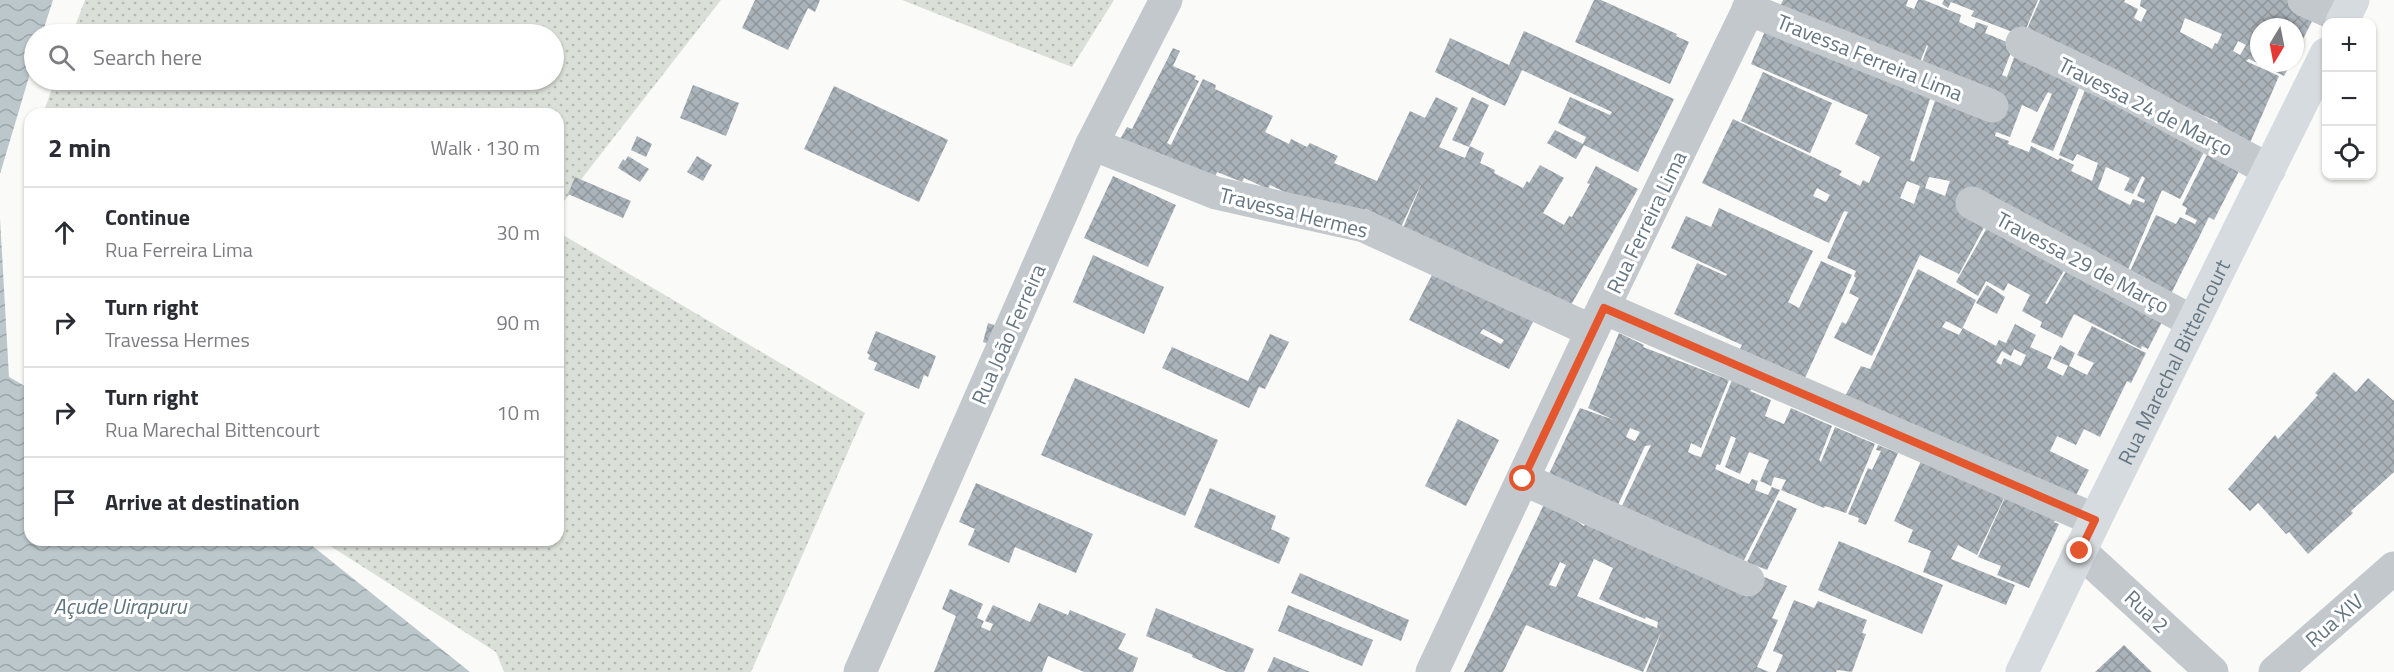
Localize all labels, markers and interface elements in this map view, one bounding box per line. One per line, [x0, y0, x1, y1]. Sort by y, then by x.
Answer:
street label: Travessa Ferreira Lima [1772, 5, 1968, 109]
north arrow [2250, 18, 2304, 72]
map controls [2322, 18, 2376, 180]
button: + [2322, 18, 2376, 72]
search box [24, 24, 564, 90]
text: Search here [93, 40, 202, 74]
icon: search [45, 41, 78, 74]
street label: Travessa 24 de Março [2053, 48, 2239, 164]
button: − [2322, 72, 2376, 126]
button: locate [2322, 126, 2376, 180]
text: 2 min [48, 128, 111, 167]
text: Walk · 130 m [431, 132, 540, 163]
street label: Rua Ferreira Lima [1598, 145, 1695, 299]
street label: Travessa Hermes [1216, 178, 1372, 246]
text: Continue [105, 200, 190, 234]
street label: Travessa 29 de Março [1991, 203, 2175, 321]
icon: ahead [48, 216, 81, 249]
text: 30 m [496, 217, 540, 248]
text: Rua Ferreira Lima [105, 234, 253, 265]
street label: Rua Marechal Bittencourt [2109, 253, 2238, 470]
street label: Rua João Ferreira [963, 258, 1054, 410]
text: Turn right [105, 290, 199, 324]
icon: right [48, 306, 81, 339]
text: 90 m [496, 307, 540, 338]
text: Travessa Hermes [105, 324, 250, 355]
text: Turn right [105, 380, 199, 414]
icon: right [48, 396, 81, 429]
text: 10 m [496, 397, 540, 428]
text: Rua Marechal Bittencourt [105, 414, 320, 445]
route start [1509, 465, 1535, 491]
text: Arrive at destination [105, 485, 300, 519]
icon: arrive [48, 486, 81, 519]
route end [2066, 537, 2092, 563]
street label: Rua 2 [2117, 582, 2177, 640]
street label: Rua XIV [2298, 586, 2370, 654]
water label: Açude Uirapuru [53, 589, 189, 623]

